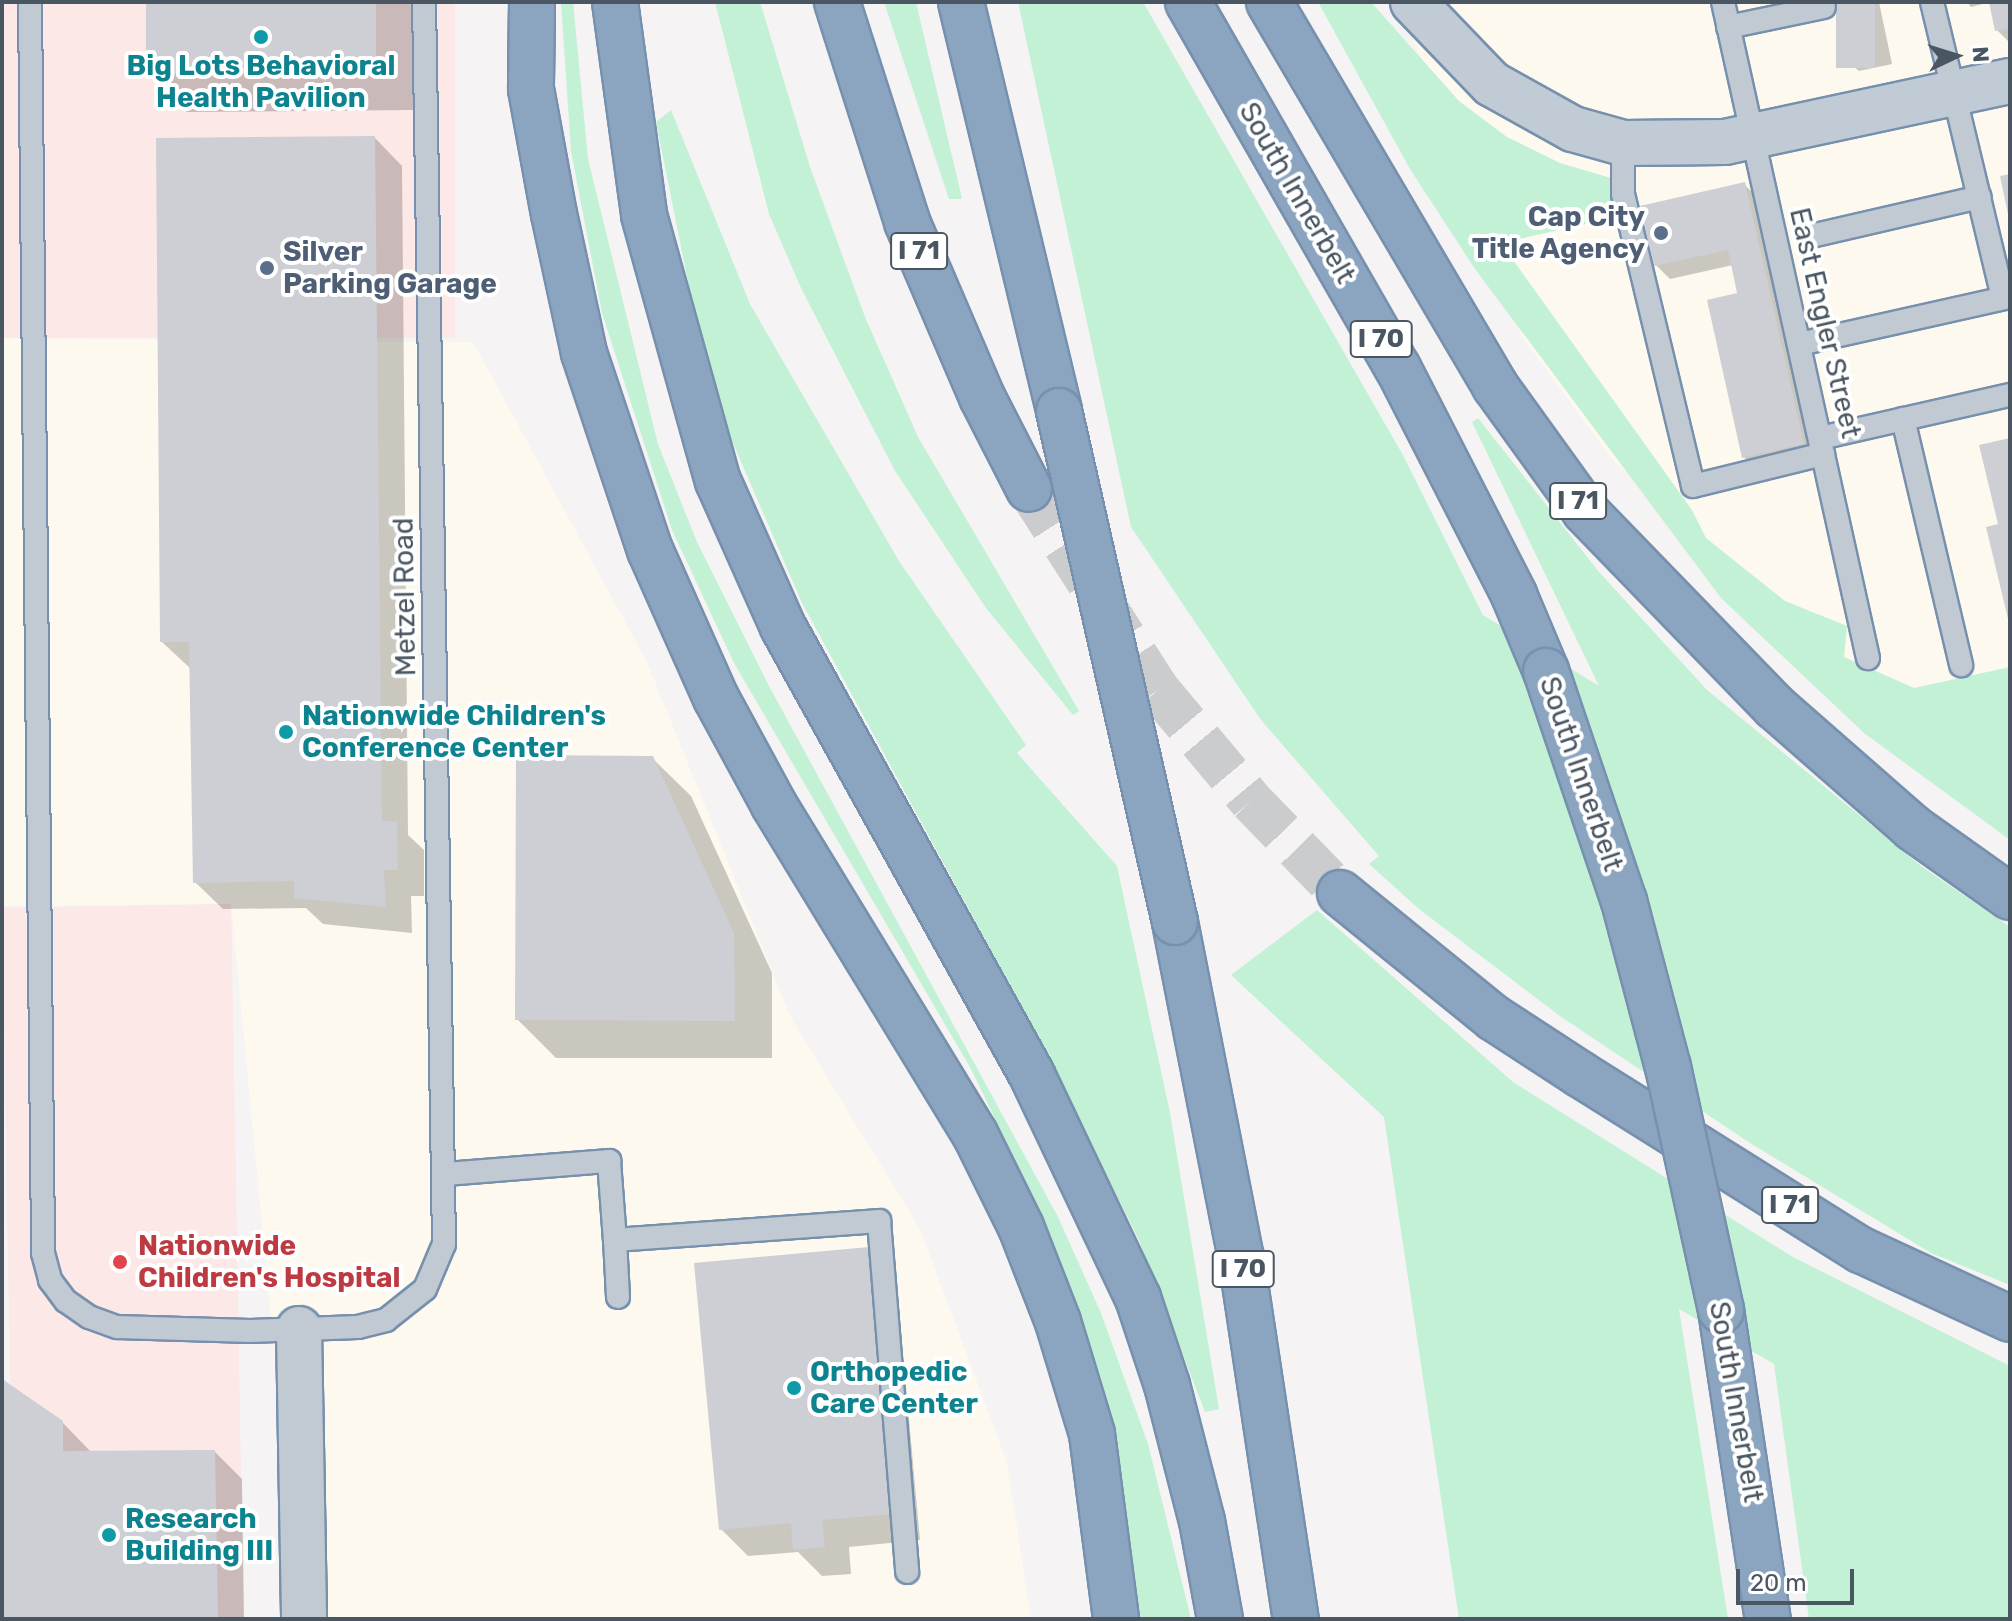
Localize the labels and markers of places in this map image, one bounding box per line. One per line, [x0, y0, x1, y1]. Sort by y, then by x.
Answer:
marker: Big Lots Behavioral Health Pavilion [252, 28, 270, 46]
place label: Big Lots Behavioral Health Pavilion [126, 49, 396, 115]
place label: Cap City Title Agency [1471, 200, 1645, 266]
marker: Cap City Title Agency [1652, 224, 1670, 242]
place label: Silver Parking Garage [283, 235, 497, 301]
marker: Silver Parking Garage [258, 259, 276, 277]
place label: Nationwide Children's Conference Center [302, 699, 606, 765]
marker: Nationwide Children's Conference Center [277, 723, 295, 741]
place label: Nationwide Children's Hospital [138, 1229, 401, 1295]
marker: Nationwide Children's Hospital [109, 1251, 131, 1273]
place label: Orthopedic Care Center [810, 1355, 978, 1421]
marker: Orthopedic Care Center [785, 1379, 803, 1397]
place label: Research Building III [125, 1502, 273, 1568]
marker: Research Building III [100, 1526, 118, 1544]

